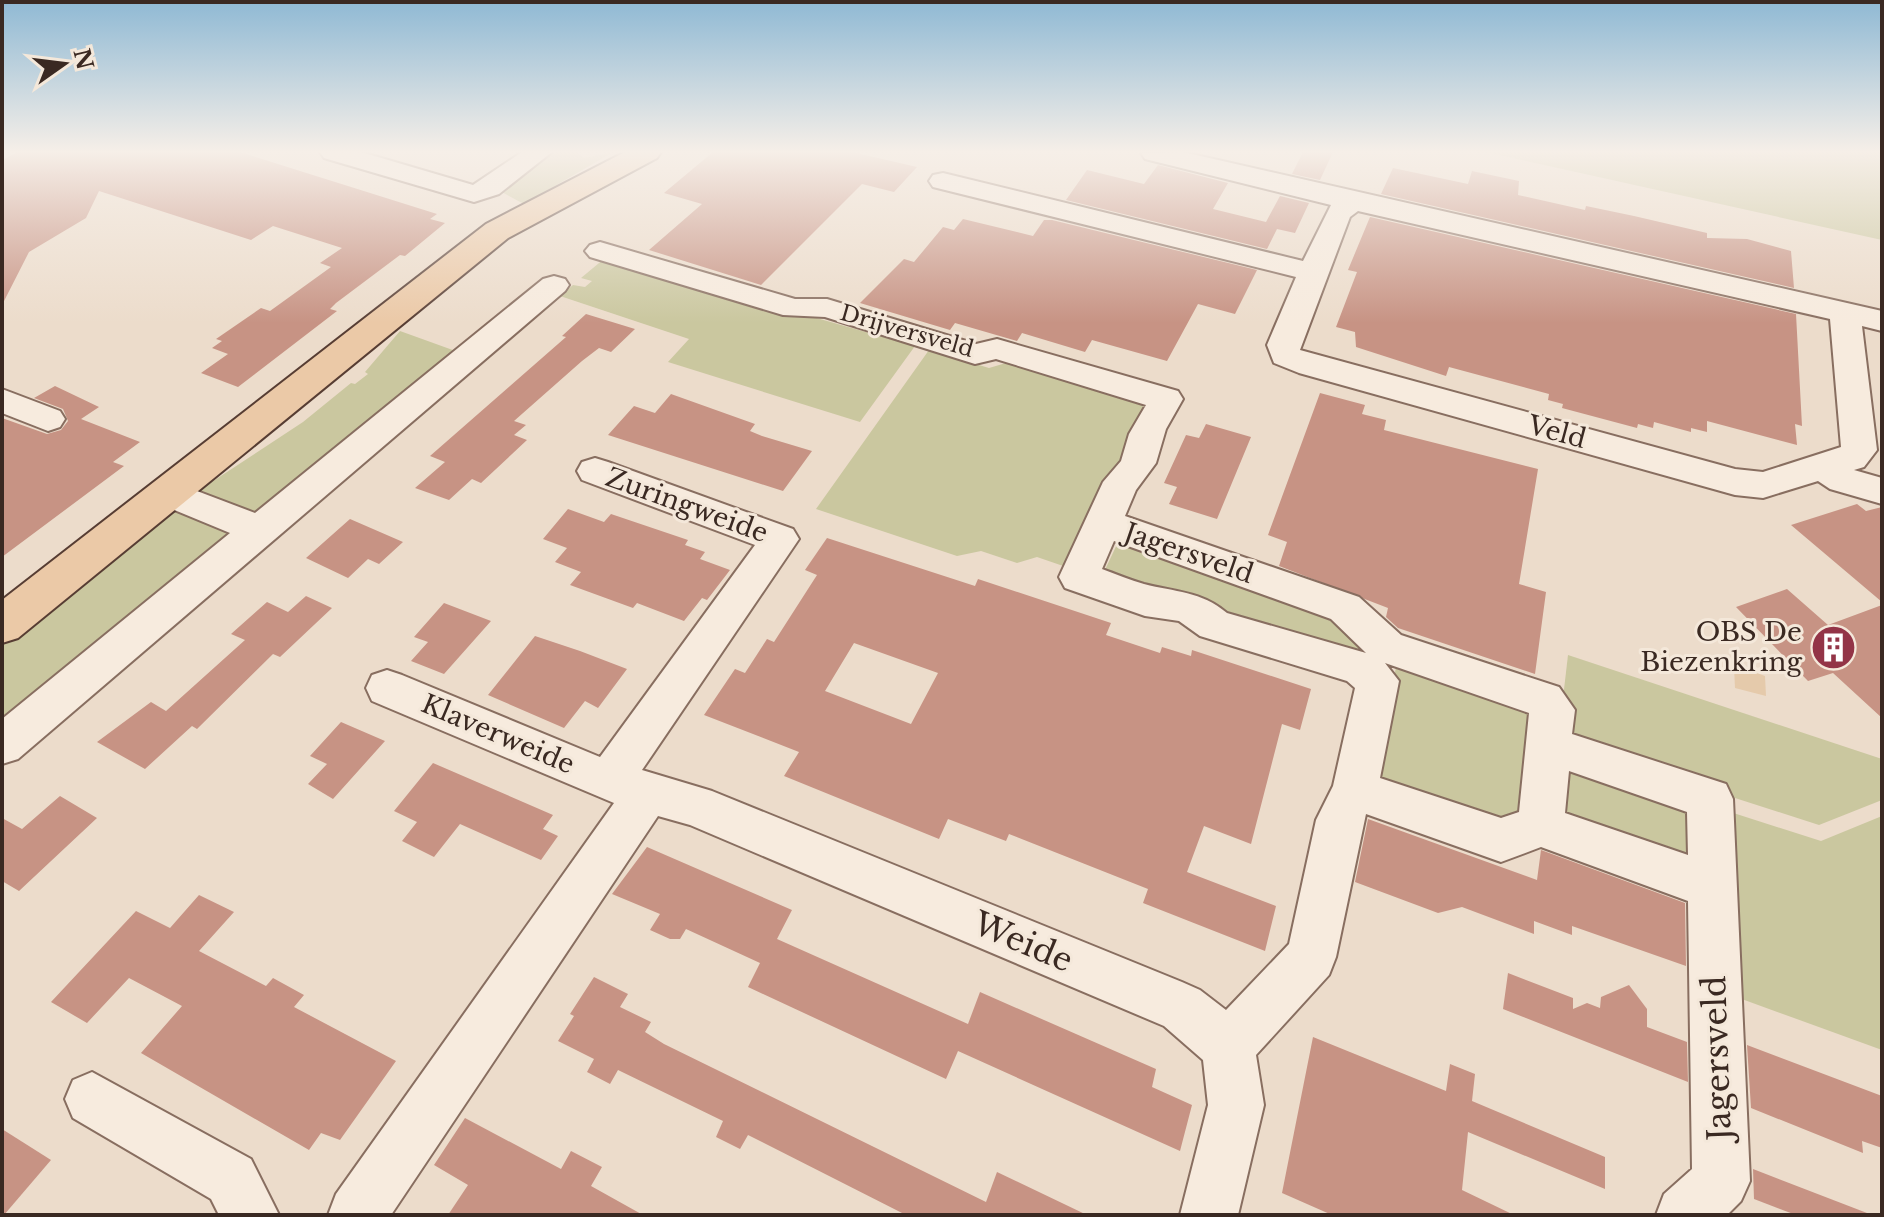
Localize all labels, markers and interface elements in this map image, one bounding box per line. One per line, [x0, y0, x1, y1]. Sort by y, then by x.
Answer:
north arrow [24, 24, 104, 104]
text: N [67, 46, 99, 73]
street label: Drijversveld [837, 299, 977, 363]
street label: Veld [1523, 409, 1590, 455]
street label: Zuringweide [602, 461, 772, 549]
street label: Jagersveld [1117, 515, 1258, 590]
place label: OBS De Biezenkring [1640, 616, 1802, 678]
building icon: OBS De Biezenkring [1809, 623, 1857, 671]
street label: Klaverweide [417, 687, 579, 781]
street label: Weide [966, 903, 1079, 981]
street label: Jagersveld [1694, 975, 1740, 1145]

